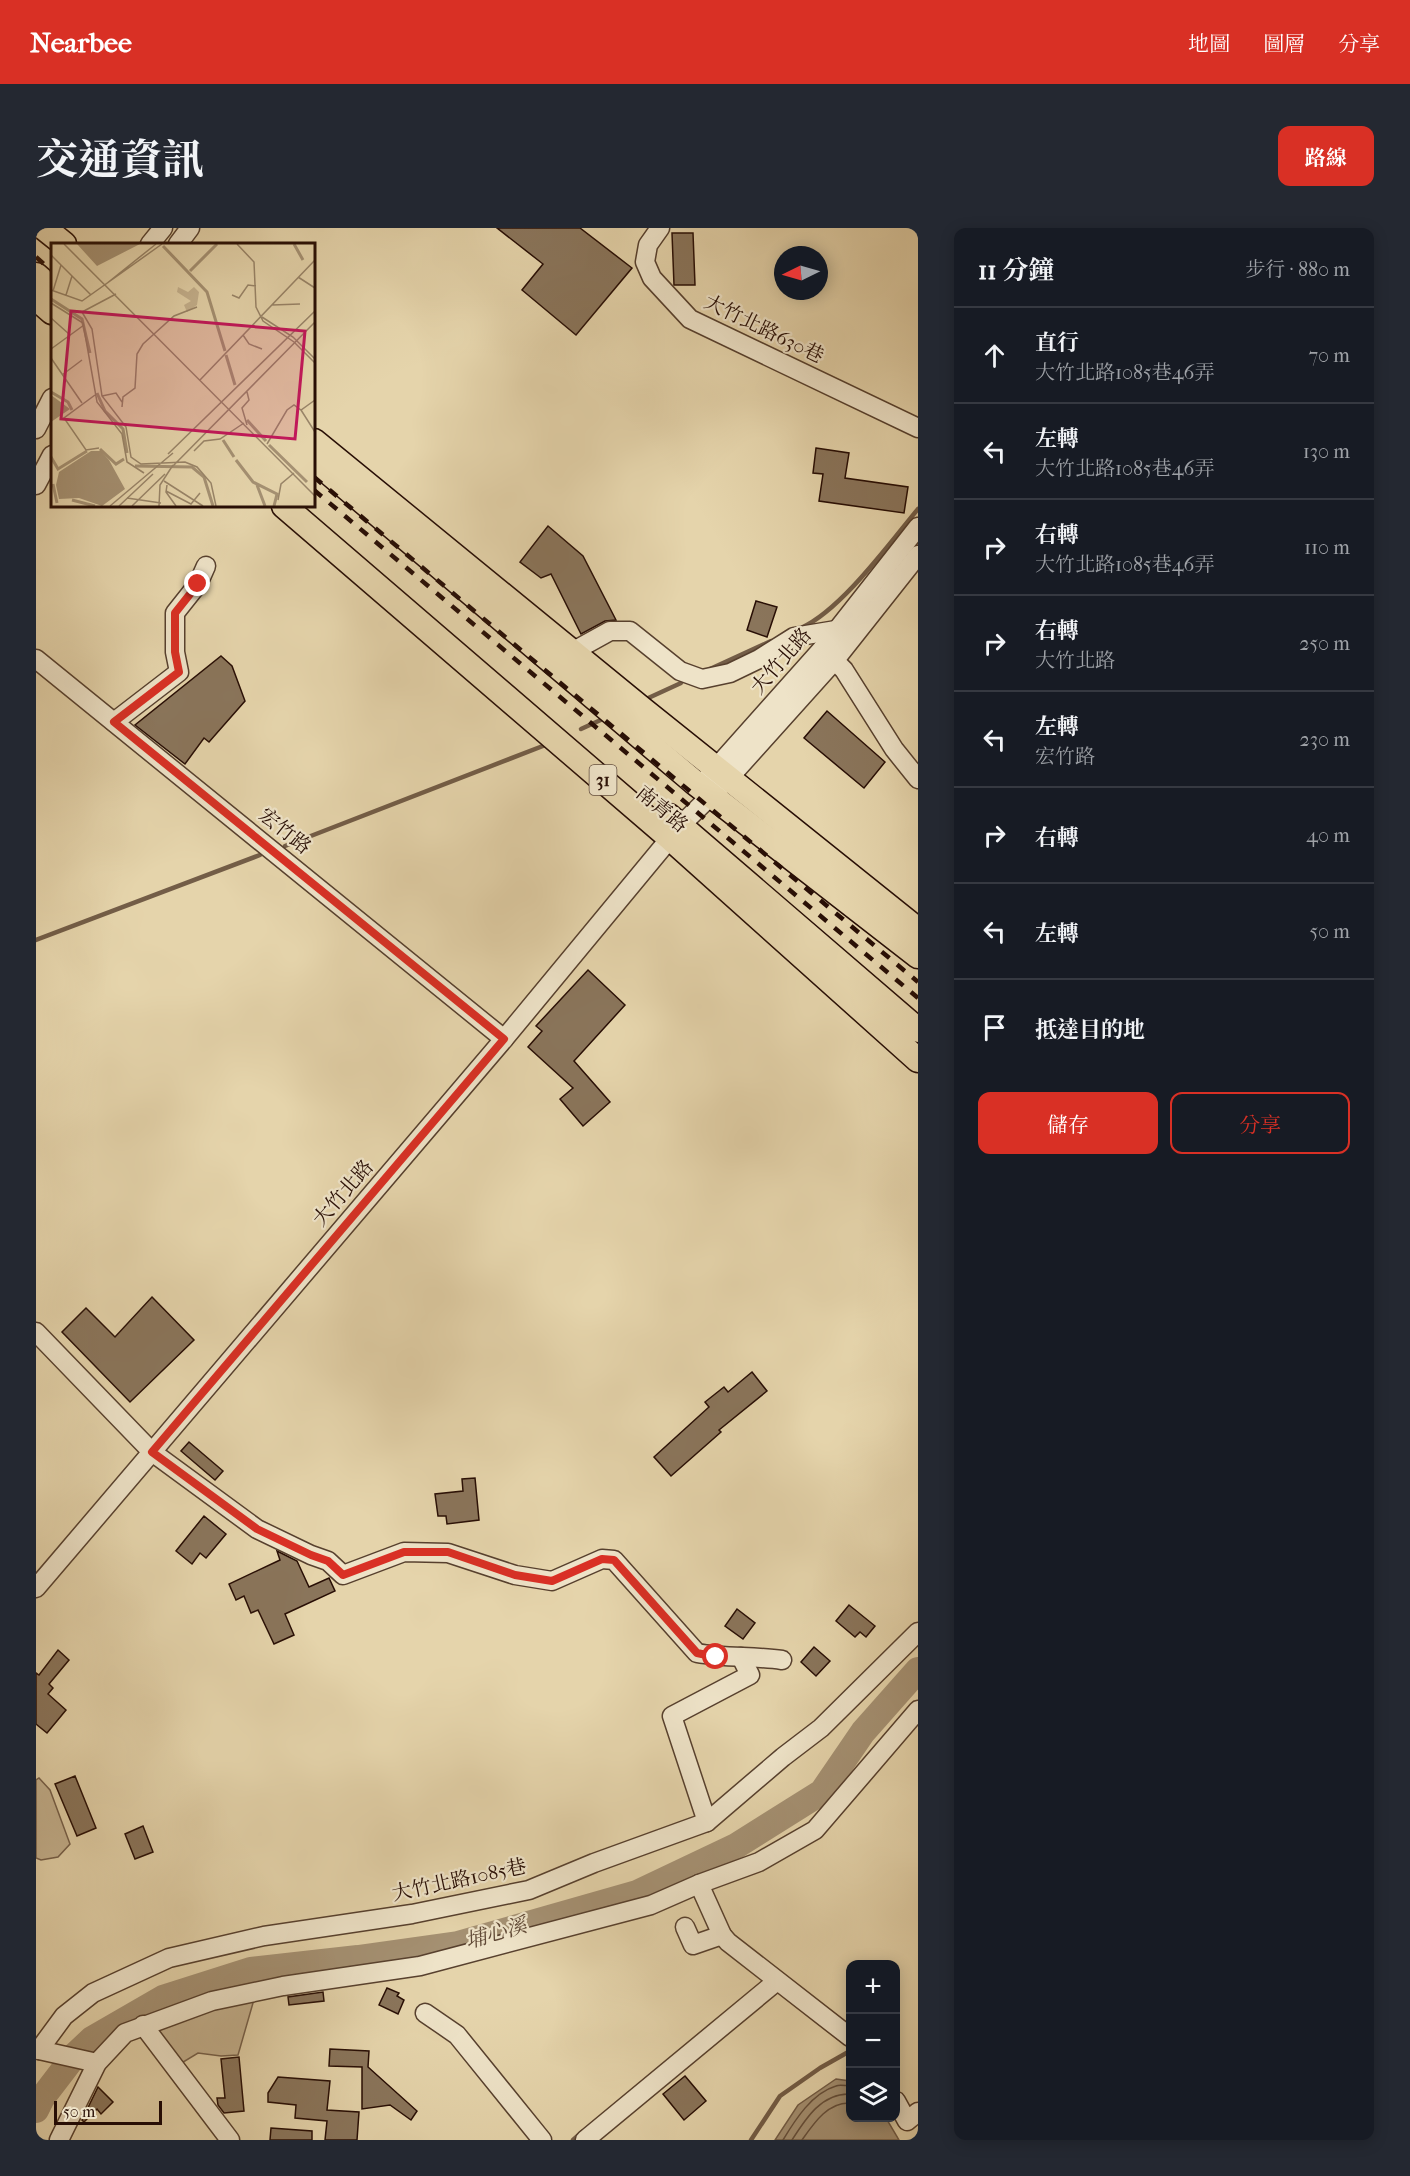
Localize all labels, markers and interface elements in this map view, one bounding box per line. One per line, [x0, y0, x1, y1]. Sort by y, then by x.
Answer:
text: Nearbee [30, 26, 132, 59]
text: 地圖 [1188, 32, 1230, 56]
text: 圖層 [1263, 32, 1305, 56]
text: 分享 [1338, 32, 1380, 56]
button: 路線 [1278, 126, 1374, 186]
text: 交通資訊 [36, 136, 204, 185]
inset map [51, 243, 315, 507]
north arrow [774, 246, 828, 300]
text: 11 分鐘 [978, 255, 1054, 286]
text: 步行 · 880 m [1245, 258, 1350, 281]
street label: 大竹北路630巷 [701, 290, 827, 368]
text: 直行 [1035, 330, 1079, 356]
icon: ahead [978, 339, 1011, 372]
text: 70 m [1308, 344, 1350, 367]
text: 大竹北路1085巷46弄 [1035, 361, 1214, 384]
text: 左轉 [1035, 426, 1079, 452]
icon: left [978, 435, 1011, 468]
text: 130 m [1303, 440, 1350, 463]
text: 大竹北路1085巷46弄 [1035, 457, 1214, 480]
text: 右轉 [1035, 522, 1079, 548]
icon: right [978, 531, 1011, 564]
text: 110 m [1304, 536, 1350, 559]
text: 大竹北路1085巷46弄 [1035, 553, 1214, 576]
route end [184, 570, 210, 596]
text: 右轉 [1035, 618, 1079, 644]
street label: 大竹北路 [746, 623, 816, 699]
icon: right [978, 627, 1011, 660]
text: 250 m [1299, 632, 1350, 655]
text: 大竹北路 [1035, 649, 1115, 672]
text: 左轉 [1035, 714, 1079, 740]
icon: left [978, 723, 1011, 756]
text: 230 m [1300, 728, 1350, 751]
text: 宏竹路 [1035, 745, 1095, 768]
road number: 31 [590, 765, 616, 795]
street label: 南青路 [632, 781, 692, 837]
street label: 宏竹路 [254, 803, 316, 859]
icon: right [978, 819, 1011, 852]
text: 40 m [1306, 824, 1350, 847]
text: 右轉 [1035, 825, 1079, 851]
icon: left [978, 915, 1011, 948]
text: 50 m [1309, 920, 1350, 943]
text: 左轉 [1035, 921, 1079, 947]
icon: arrive [978, 1011, 1011, 1044]
text: 抵達目的地 [1035, 1017, 1145, 1043]
button: 儲存 [978, 1092, 1158, 1154]
button: 分享 [1170, 1092, 1350, 1154]
street label: 大竹北路 [308, 1155, 378, 1231]
route start [702, 1643, 728, 1669]
street label: 大竹北路1085巷 [390, 1855, 528, 1905]
water label: 埔心溪 [462, 1912, 532, 1953]
map controls [846, 1960, 900, 2122]
button: + [846, 1960, 900, 2014]
button: − [846, 2014, 900, 2068]
button: layers [846, 2068, 900, 2122]
scale bar [54, 2098, 162, 2126]
text: 50 m [63, 2102, 95, 2121]

